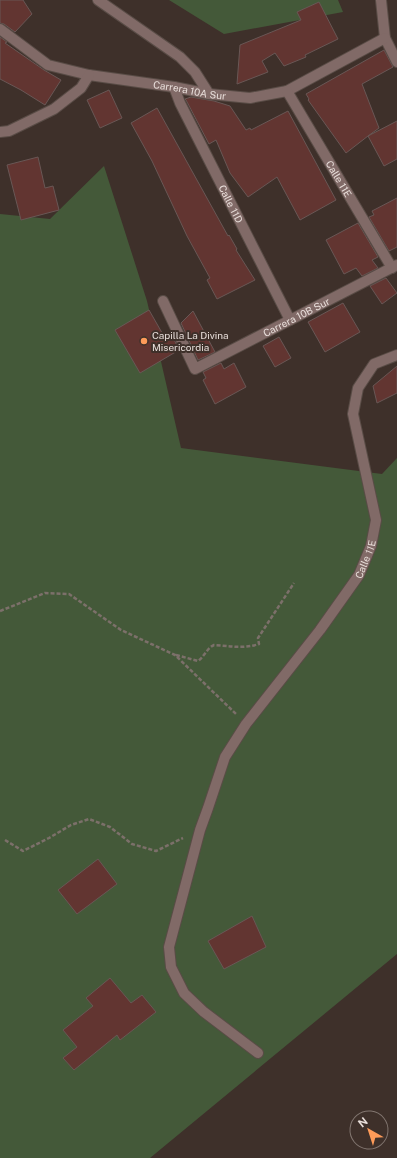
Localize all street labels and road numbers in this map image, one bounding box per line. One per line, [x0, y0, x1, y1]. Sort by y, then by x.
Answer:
street label: Carrera 10A Sur [152, 78, 227, 102]
street label: Calle 11E [324, 158, 355, 199]
street label: Calle 11D [216, 183, 246, 225]
street label: Carrera 10B Sur [261, 295, 332, 339]
street label: Calle 11E [352, 539, 378, 580]

